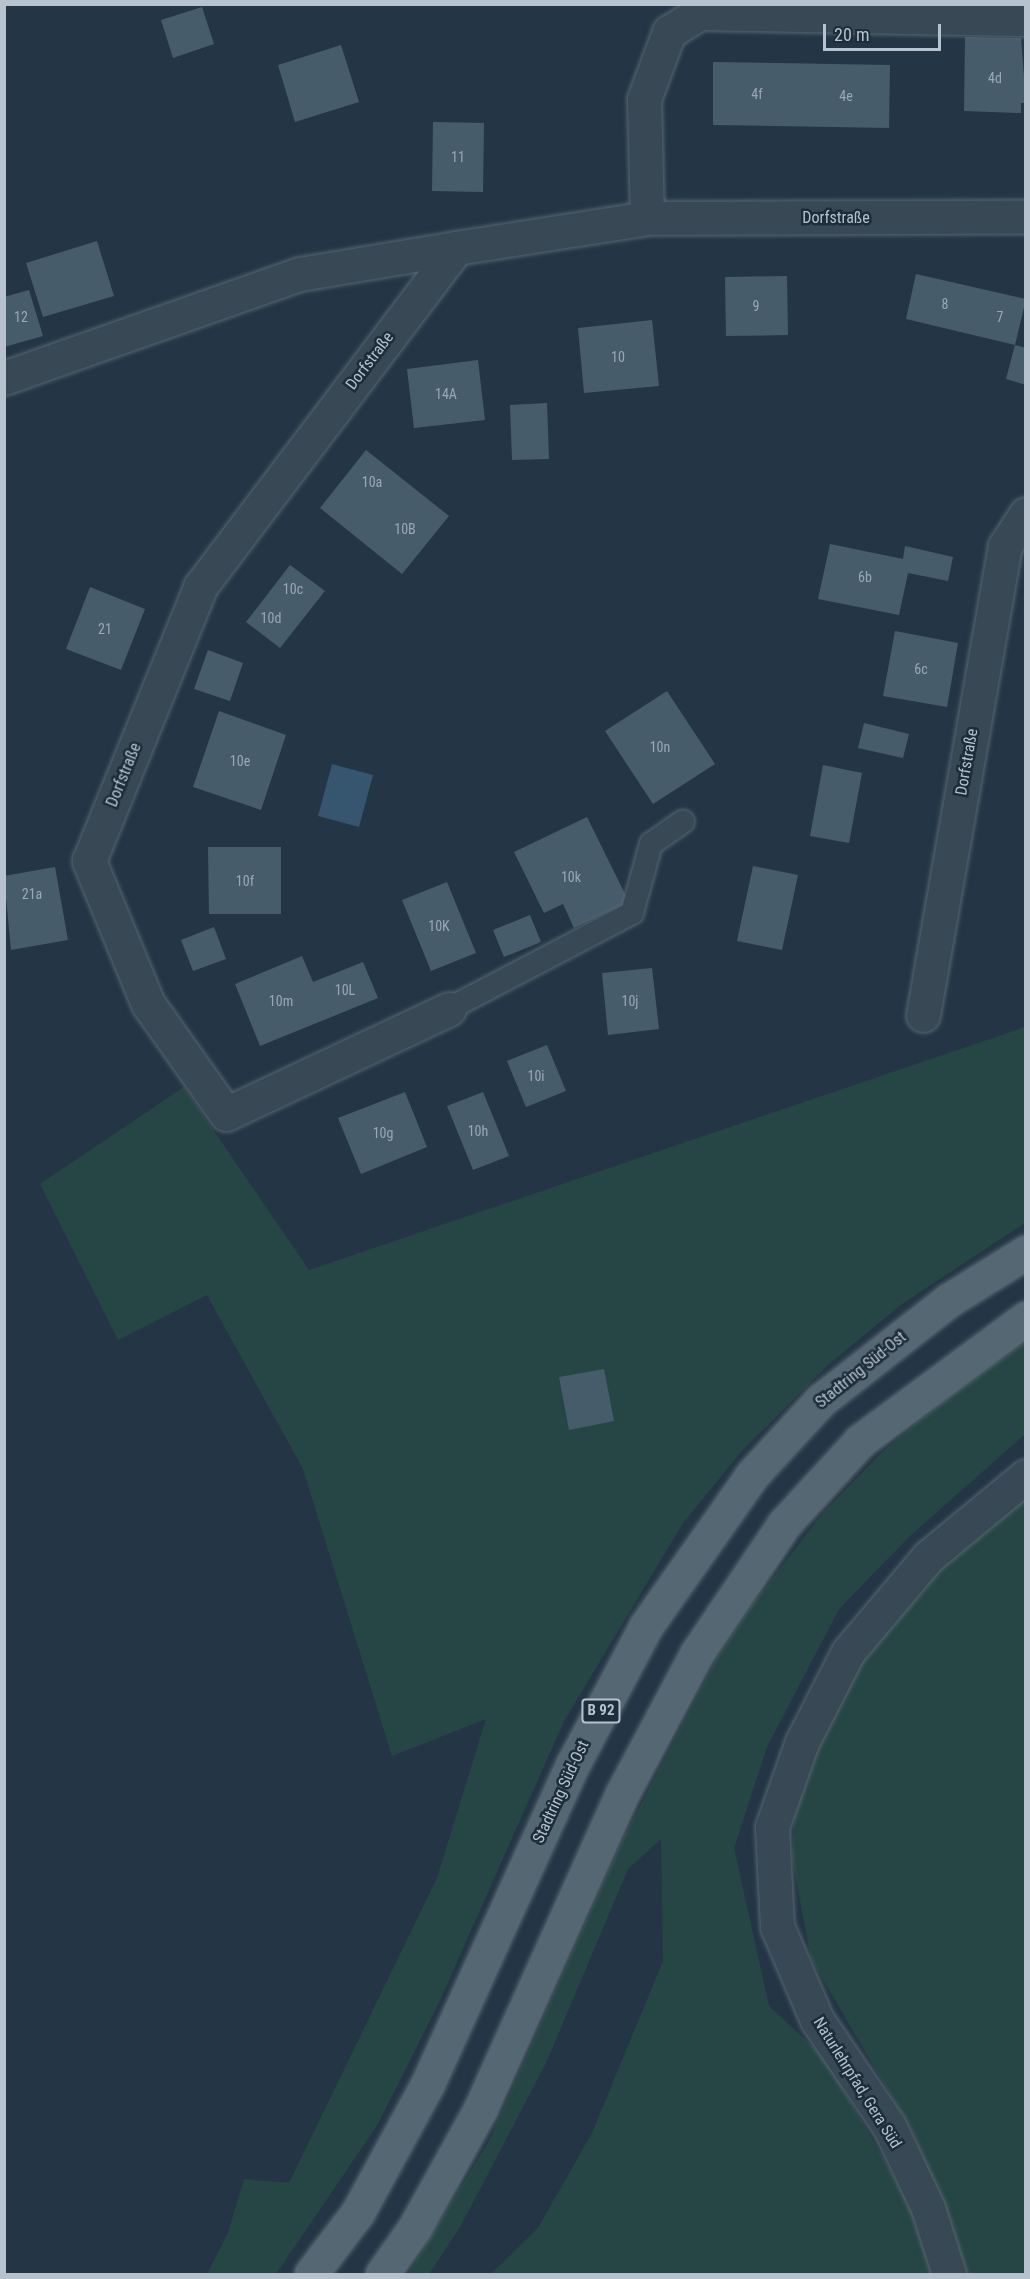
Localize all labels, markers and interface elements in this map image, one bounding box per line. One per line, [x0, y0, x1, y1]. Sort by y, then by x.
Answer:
scale bar [826, 12, 944, 50]
text: 20 m [834, 24, 869, 45]
house number: 4d [988, 70, 1002, 86]
house number: 4f [751, 86, 763, 102]
house number: 4e [839, 88, 853, 104]
house number: 11 [451, 149, 465, 165]
street label: Dorfstraße [802, 208, 870, 228]
house number: 8 [942, 296, 948, 312]
house number: 9 [753, 298, 759, 314]
house number: 12 [14, 309, 28, 325]
house number: 7 [997, 309, 1003, 325]
street label: Dorfstraße [342, 328, 398, 394]
house number: 10 [611, 349, 625, 365]
house number: 14A [435, 386, 457, 402]
house number: 10a [362, 474, 382, 490]
house number: 10B [394, 521, 416, 537]
house number: 6b [858, 569, 872, 585]
house number: 10c [283, 581, 303, 597]
house number: 10d [261, 610, 281, 626]
house number: 21 [98, 621, 112, 637]
house number: 6c [914, 661, 928, 677]
street label: Dorfstraße [952, 727, 982, 797]
house number: 10n [650, 739, 670, 755]
street label: Dorfstraße [102, 740, 146, 810]
house number: 10e [230, 753, 250, 769]
house number: 10k [561, 869, 581, 885]
house number: 10f [236, 873, 254, 889]
house number: 21a [22, 886, 42, 902]
house number: 10K [428, 918, 450, 934]
house number: 10L [335, 982, 355, 998]
house number: 10m [269, 993, 293, 1009]
house number: 10j [622, 993, 638, 1009]
house number: 10i [527, 1068, 545, 1084]
house number: 10h [468, 1123, 488, 1139]
house number: 10g [373, 1125, 393, 1141]
street label: Stadtring Süd-Ost [812, 1328, 910, 1412]
road number: B 92 [580, 1699, 622, 1723]
street label: Stadtring Süd-Ost [529, 1738, 593, 1846]
street label: Naturlehrpfad, Gera Süd [809, 2014, 905, 2152]

